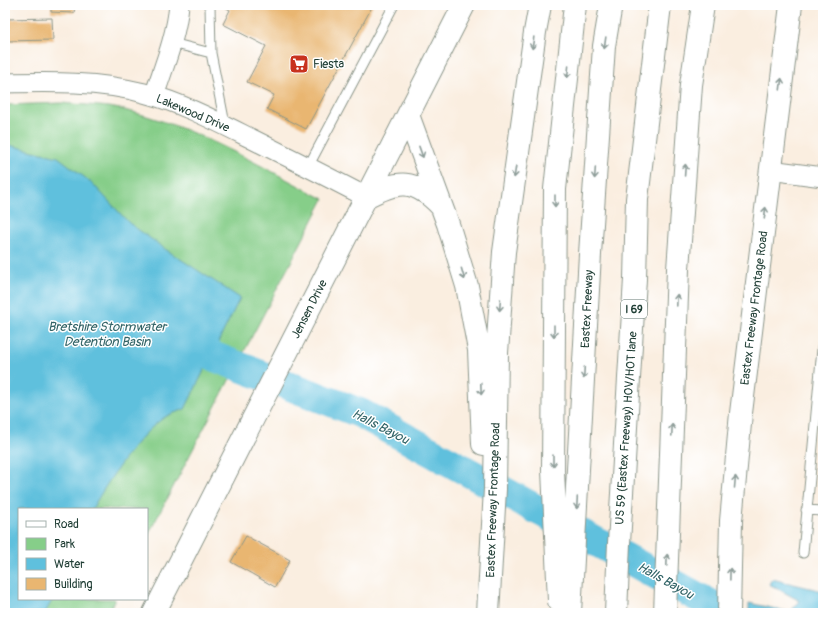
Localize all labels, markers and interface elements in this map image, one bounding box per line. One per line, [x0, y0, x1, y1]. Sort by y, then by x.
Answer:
one-way arrow [529, 36, 537, 49]
one-way arrow [601, 37, 609, 50]
supermarket icon: Fiesta [288, 53, 310, 75]
place label: Fiesta [313, 57, 344, 72]
one-way arrow [564, 65, 572, 78]
one-way arrow [777, 78, 785, 91]
street label: Lakewood Drive [154, 91, 232, 136]
one-way arrow [418, 145, 426, 157]
one-way arrow [681, 164, 689, 177]
one-way arrow [511, 165, 519, 178]
one-way arrow [592, 166, 599, 179]
one-way arrow [551, 194, 559, 207]
one-way arrow [761, 207, 769, 220]
street label: Eastex Freeway Frontage Road [738, 230, 771, 386]
one-way arrow [460, 268, 467, 281]
street label: Eastex Freeway [578, 269, 597, 349]
street label: Jensen Drive [288, 277, 331, 341]
one-way arrow [673, 294, 681, 307]
one-way arrow [497, 298, 504, 311]
road number: I 69 [621, 300, 647, 318]
water label: Bretshire Stormwater Detention Basin [48, 319, 168, 350]
one-way arrow [550, 324, 558, 337]
street label: US 59 (Eastex Freeway) HOV/HOT lane [612, 331, 641, 525]
one-way arrow [580, 366, 587, 379]
one-way arrow [477, 382, 484, 395]
water label: Halls Bayou [349, 406, 413, 449]
street label: Eastex Freeway Frontage Road [483, 422, 504, 578]
one-way arrow [668, 424, 676, 437]
one-way arrow [549, 454, 557, 467]
one-way arrow [731, 476, 739, 489]
one-way arrow [573, 496, 580, 509]
legend [18, 508, 148, 600]
text: Road [54, 517, 79, 532]
text: Park [54, 537, 75, 552]
one-way arrow [663, 554, 671, 567]
text: Water [54, 557, 85, 572]
water label: Halls Bayou [635, 559, 698, 604]
one-way arrow [726, 568, 734, 581]
text: Building [54, 577, 93, 592]

